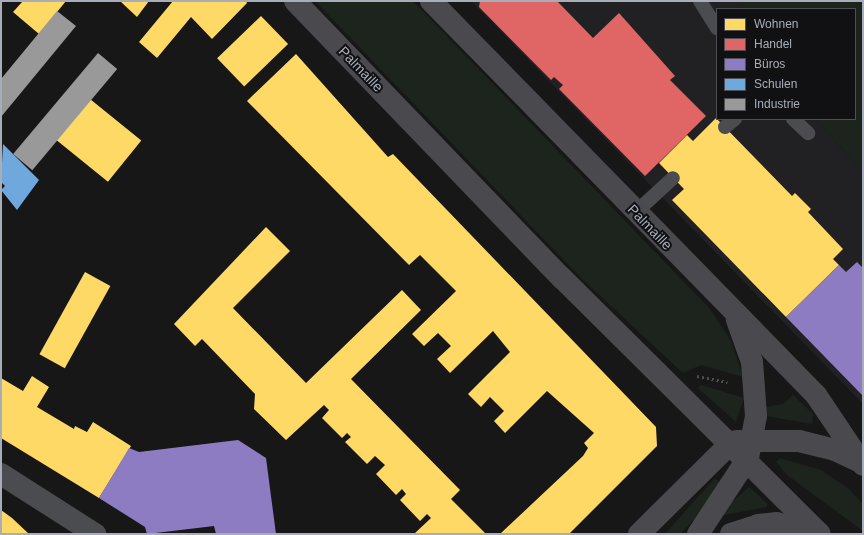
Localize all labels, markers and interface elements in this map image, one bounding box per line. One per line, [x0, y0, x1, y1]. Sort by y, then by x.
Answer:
legend [716, 8, 856, 120]
text: Wohnen [754, 17, 798, 31]
text: Handel [754, 37, 792, 51]
street label: Palmaille [335, 43, 387, 95]
text: Büros [754, 57, 785, 71]
text: Schulen [754, 77, 797, 91]
text: Industrie [754, 97, 800, 111]
street label: Palmaille [624, 201, 676, 253]

